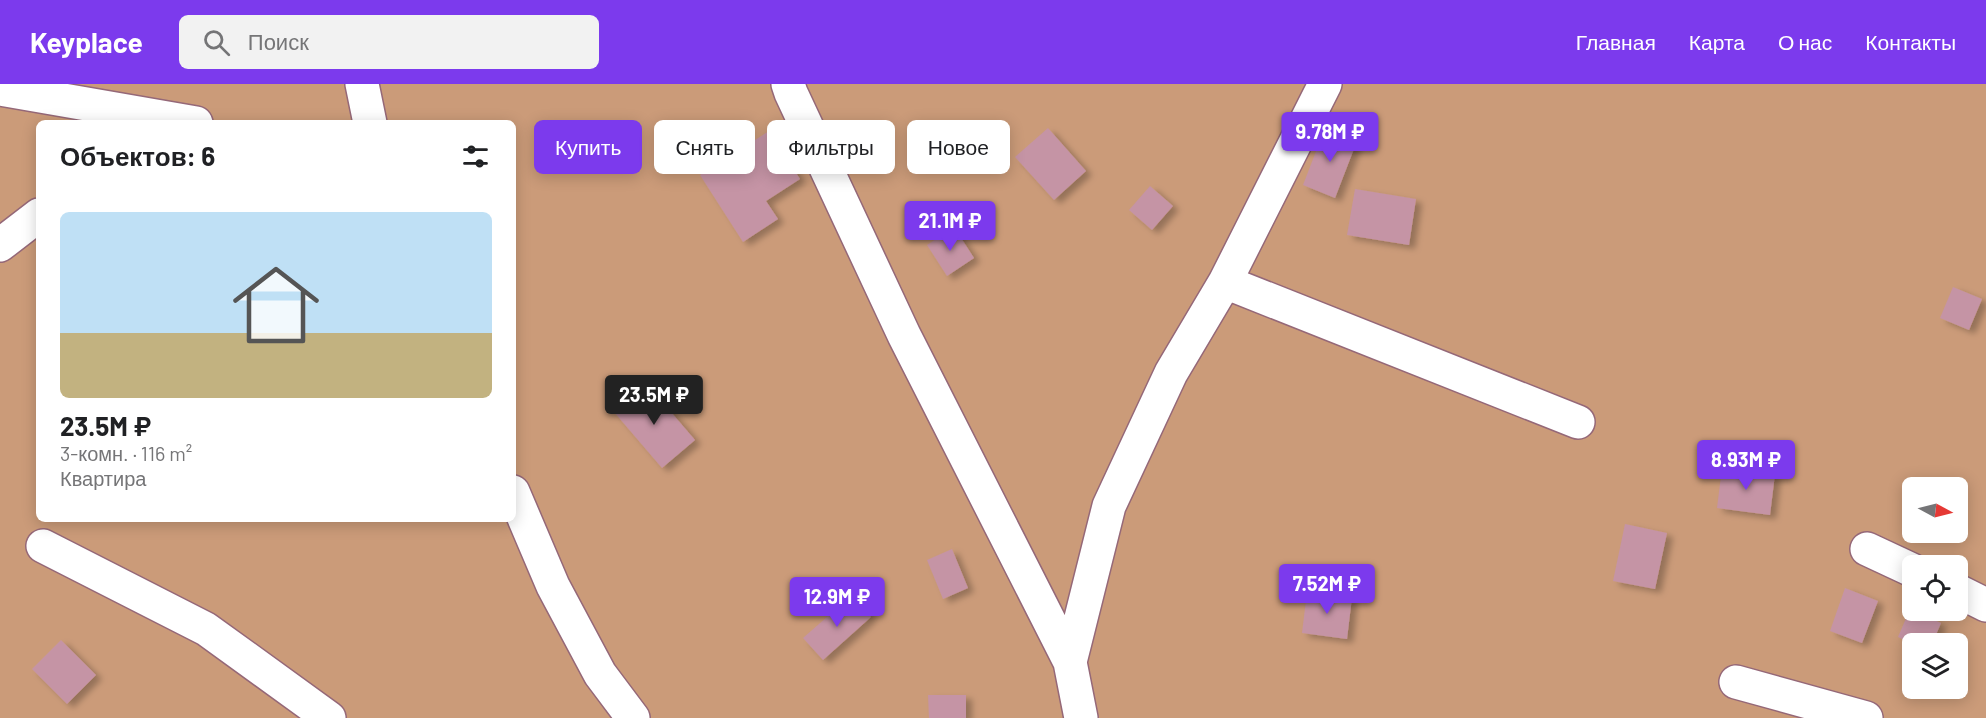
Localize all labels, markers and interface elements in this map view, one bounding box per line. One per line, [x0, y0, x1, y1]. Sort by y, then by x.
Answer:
search box [179, 15, 599, 69]
text: Keyplace [30, 25, 143, 59]
icon: search [200, 26, 233, 59]
text: Поиск [248, 28, 309, 54]
text: Главная [1576, 29, 1656, 54]
text: Карта [1689, 29, 1745, 54]
text: О нас [1778, 29, 1832, 54]
text: Контакты [1865, 29, 1956, 54]
pin: 9.78M ₽ [1275, 112, 1385, 163]
text: 9.78M ₽ [1295, 119, 1365, 143]
chip: Купить [534, 120, 642, 174]
chip: Снять [654, 120, 755, 174]
chip: Фильтры [767, 120, 895, 174]
chip: Новое [907, 120, 1010, 174]
text: Объектов: 6 [60, 140, 215, 171]
icon: filters [459, 140, 492, 173]
pin: 21.1M ₽ [895, 201, 1005, 252]
text: 21.1M ₽ [919, 208, 981, 232]
icon: home [222, 251, 330, 359]
pin: 23.5M ₽ [599, 375, 709, 426]
text: 23.5M ₽ [619, 382, 689, 406]
text: 23.5M ₽ [60, 410, 151, 441]
pin: 8.93M ₽ [1691, 440, 1801, 491]
text: 3-комн. · 116 m² [60, 441, 192, 465]
text: 8.93M ₽ [1711, 447, 1781, 471]
text: Квартира [60, 466, 146, 490]
north arrow [1902, 477, 1968, 543]
map controls [1902, 477, 1968, 699]
button: locate [1902, 555, 1968, 621]
pin: 7.52M ₽ [1272, 564, 1382, 615]
text: 7.52M ₽ [1293, 571, 1361, 595]
pin: 12.9M ₽ [782, 577, 892, 628]
text: 12.9M ₽ [804, 584, 870, 608]
button: layers [1902, 633, 1968, 699]

